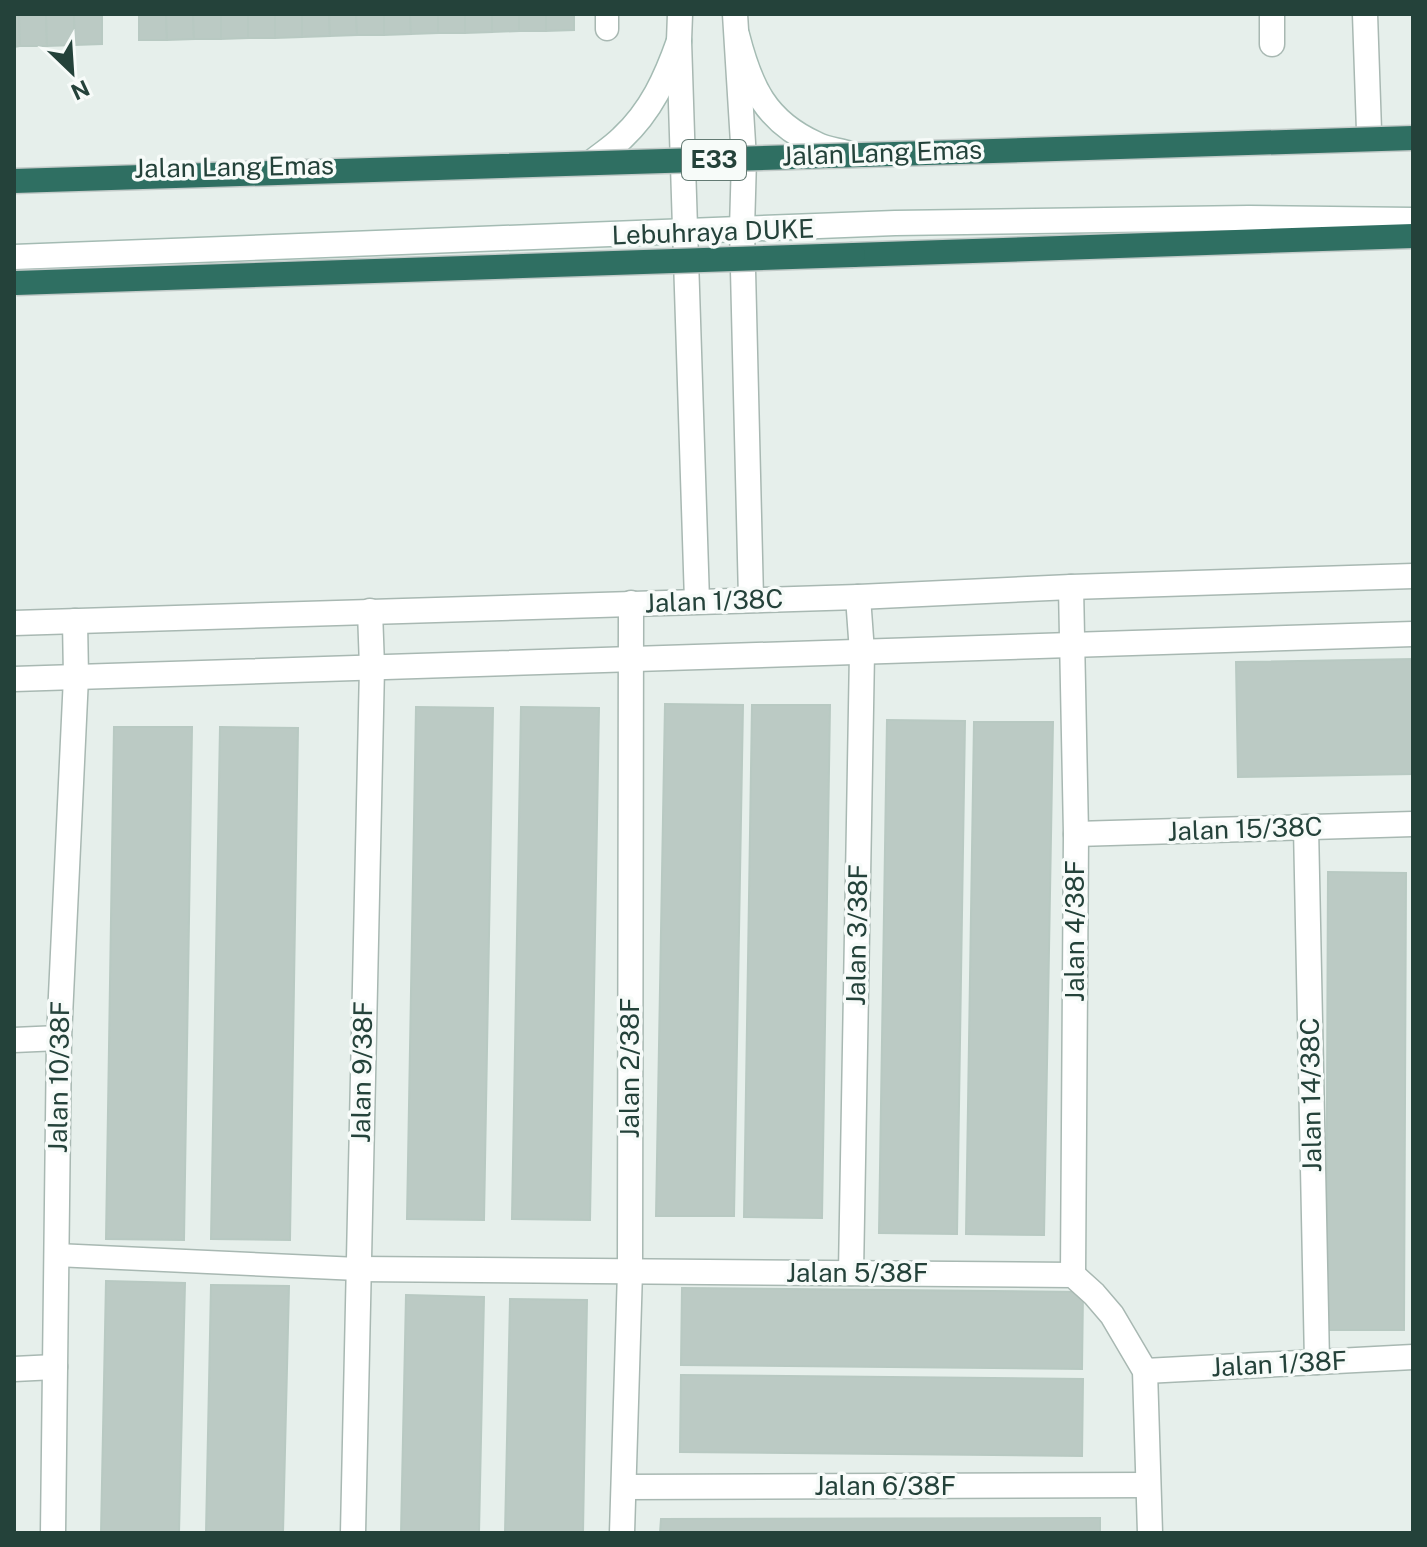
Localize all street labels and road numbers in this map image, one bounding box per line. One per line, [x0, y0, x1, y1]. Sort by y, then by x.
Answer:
street label: Jalan Lang Emas [781, 134, 982, 171]
road number: E33 [682, 140, 746, 180]
street label: Jalan Lang Emas [134, 149, 334, 184]
street label: Lebuhraya DUKE [611, 212, 815, 251]
street label: Jalan 1/38C [644, 583, 784, 618]
street label: Jalan 15/38C [1167, 810, 1323, 847]
street label: Jalan 4/38F [1059, 860, 1090, 1002]
street label: Jalan 3/38F [840, 864, 873, 1006]
street label: Jalan 2/38F [614, 997, 645, 1139]
street label: Jalan 10/38F [42, 1001, 75, 1153]
street label: Jalan 9/38F [345, 1001, 378, 1143]
street label: Jalan 14/38C [1294, 1017, 1327, 1173]
street label: Jalan 5/38F [786, 1257, 928, 1288]
street label: Jalan 1/38F [1210, 1344, 1348, 1383]
street label: Jalan 6/38F [814, 1470, 956, 1501]

